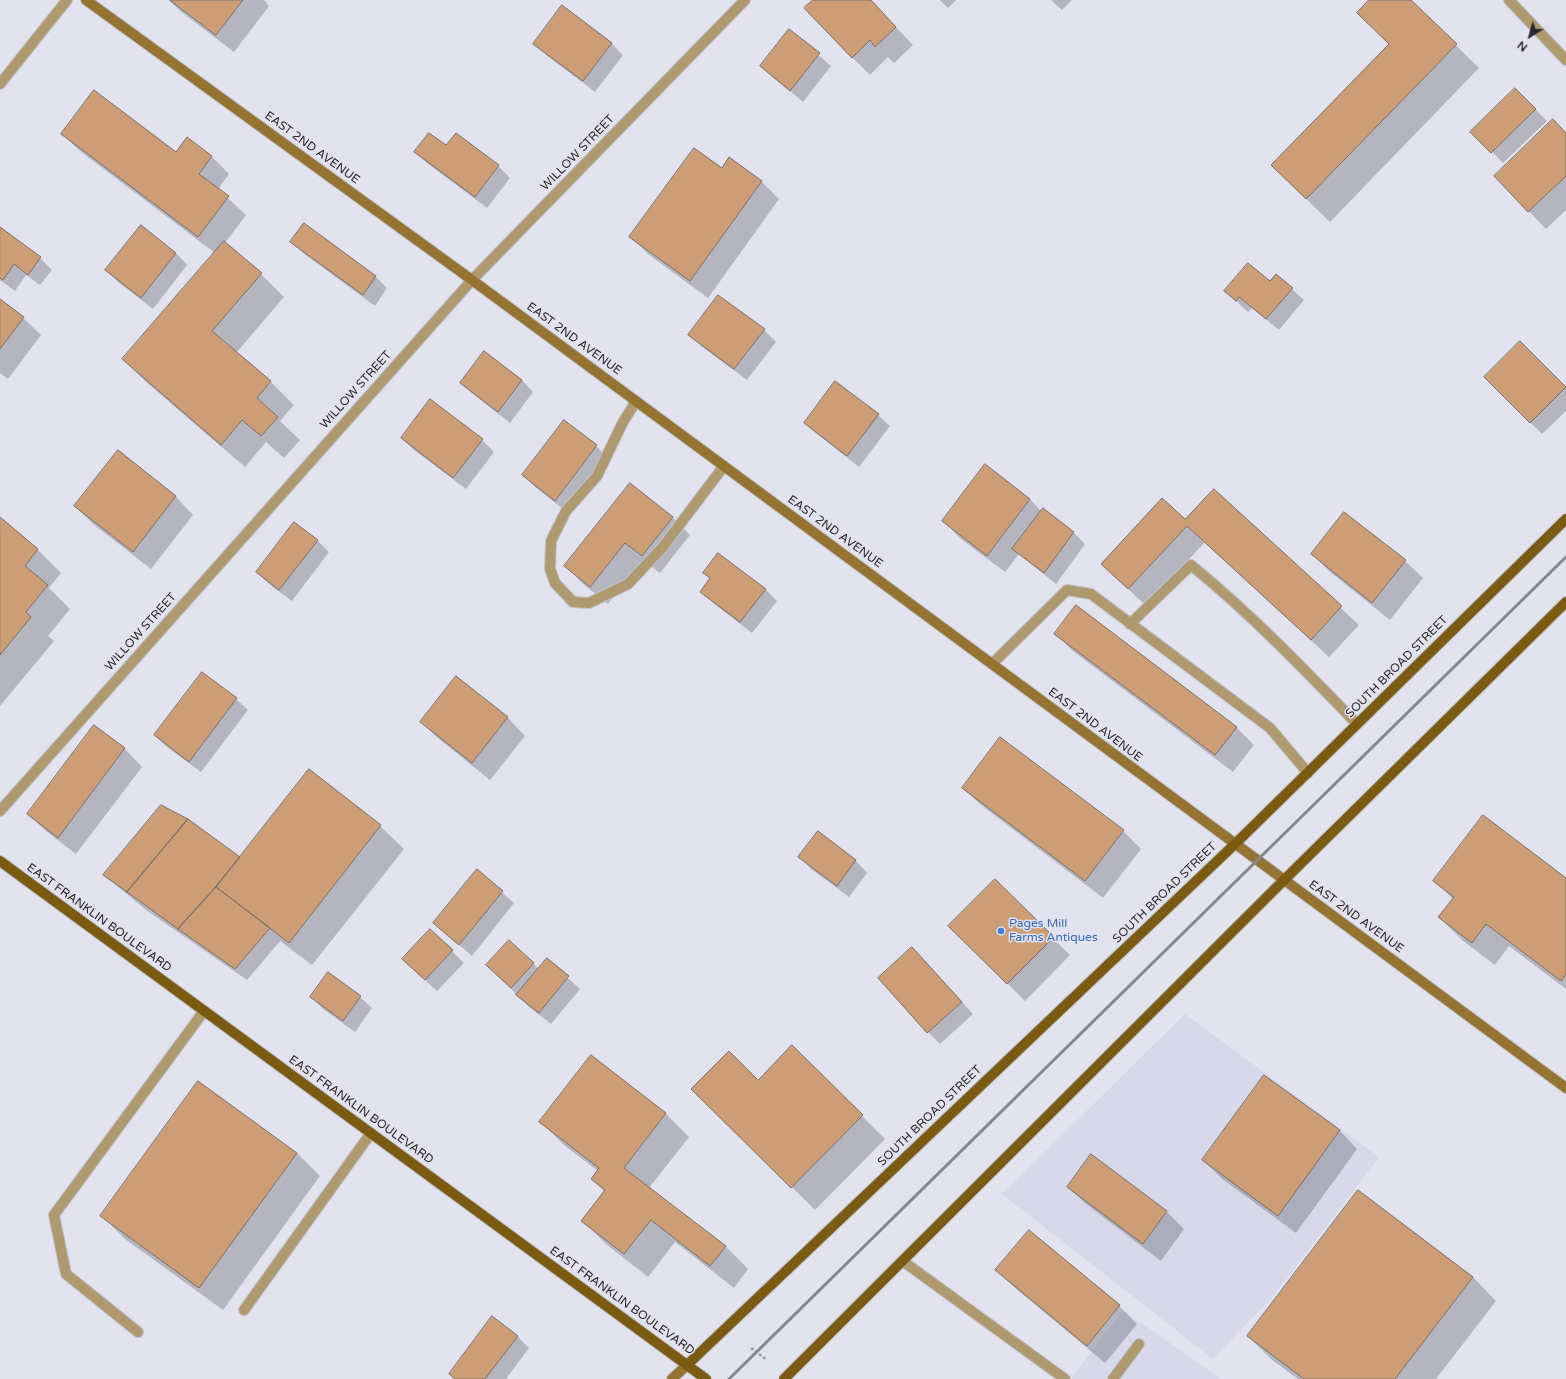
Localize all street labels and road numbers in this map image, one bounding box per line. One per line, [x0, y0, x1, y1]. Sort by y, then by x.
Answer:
street label: EAST 2ND AVENUE [262, 109, 362, 187]
street label: WILLOW STREET [538, 112, 618, 194]
street label: EAST 2ND AVENUE [524, 300, 624, 378]
street label: WILLOW STREET [317, 348, 395, 432]
street label: EAST 2ND AVENUE [785, 493, 885, 571]
street label: WILLOW STREET [102, 590, 180, 674]
street label: SOUTH BROAD STREET [1343, 613, 1451, 721]
street label: EAST 2ND AVENUE [1045, 685, 1145, 765]
street label: SOUTH BROAD STREET [1110, 840, 1220, 946]
street label: EAST FRANKLIN BOULEVARD [24, 861, 174, 975]
street label: EAST 2ND AVENUE [1306, 878, 1406, 956]
street label: EAST FRANKLIN BOULEVARD [286, 1053, 436, 1167]
street label: SOUTH BROAD STREET [875, 1063, 985, 1169]
street label: EAST FRANKLIN BOULEVARD [547, 1244, 697, 1358]

